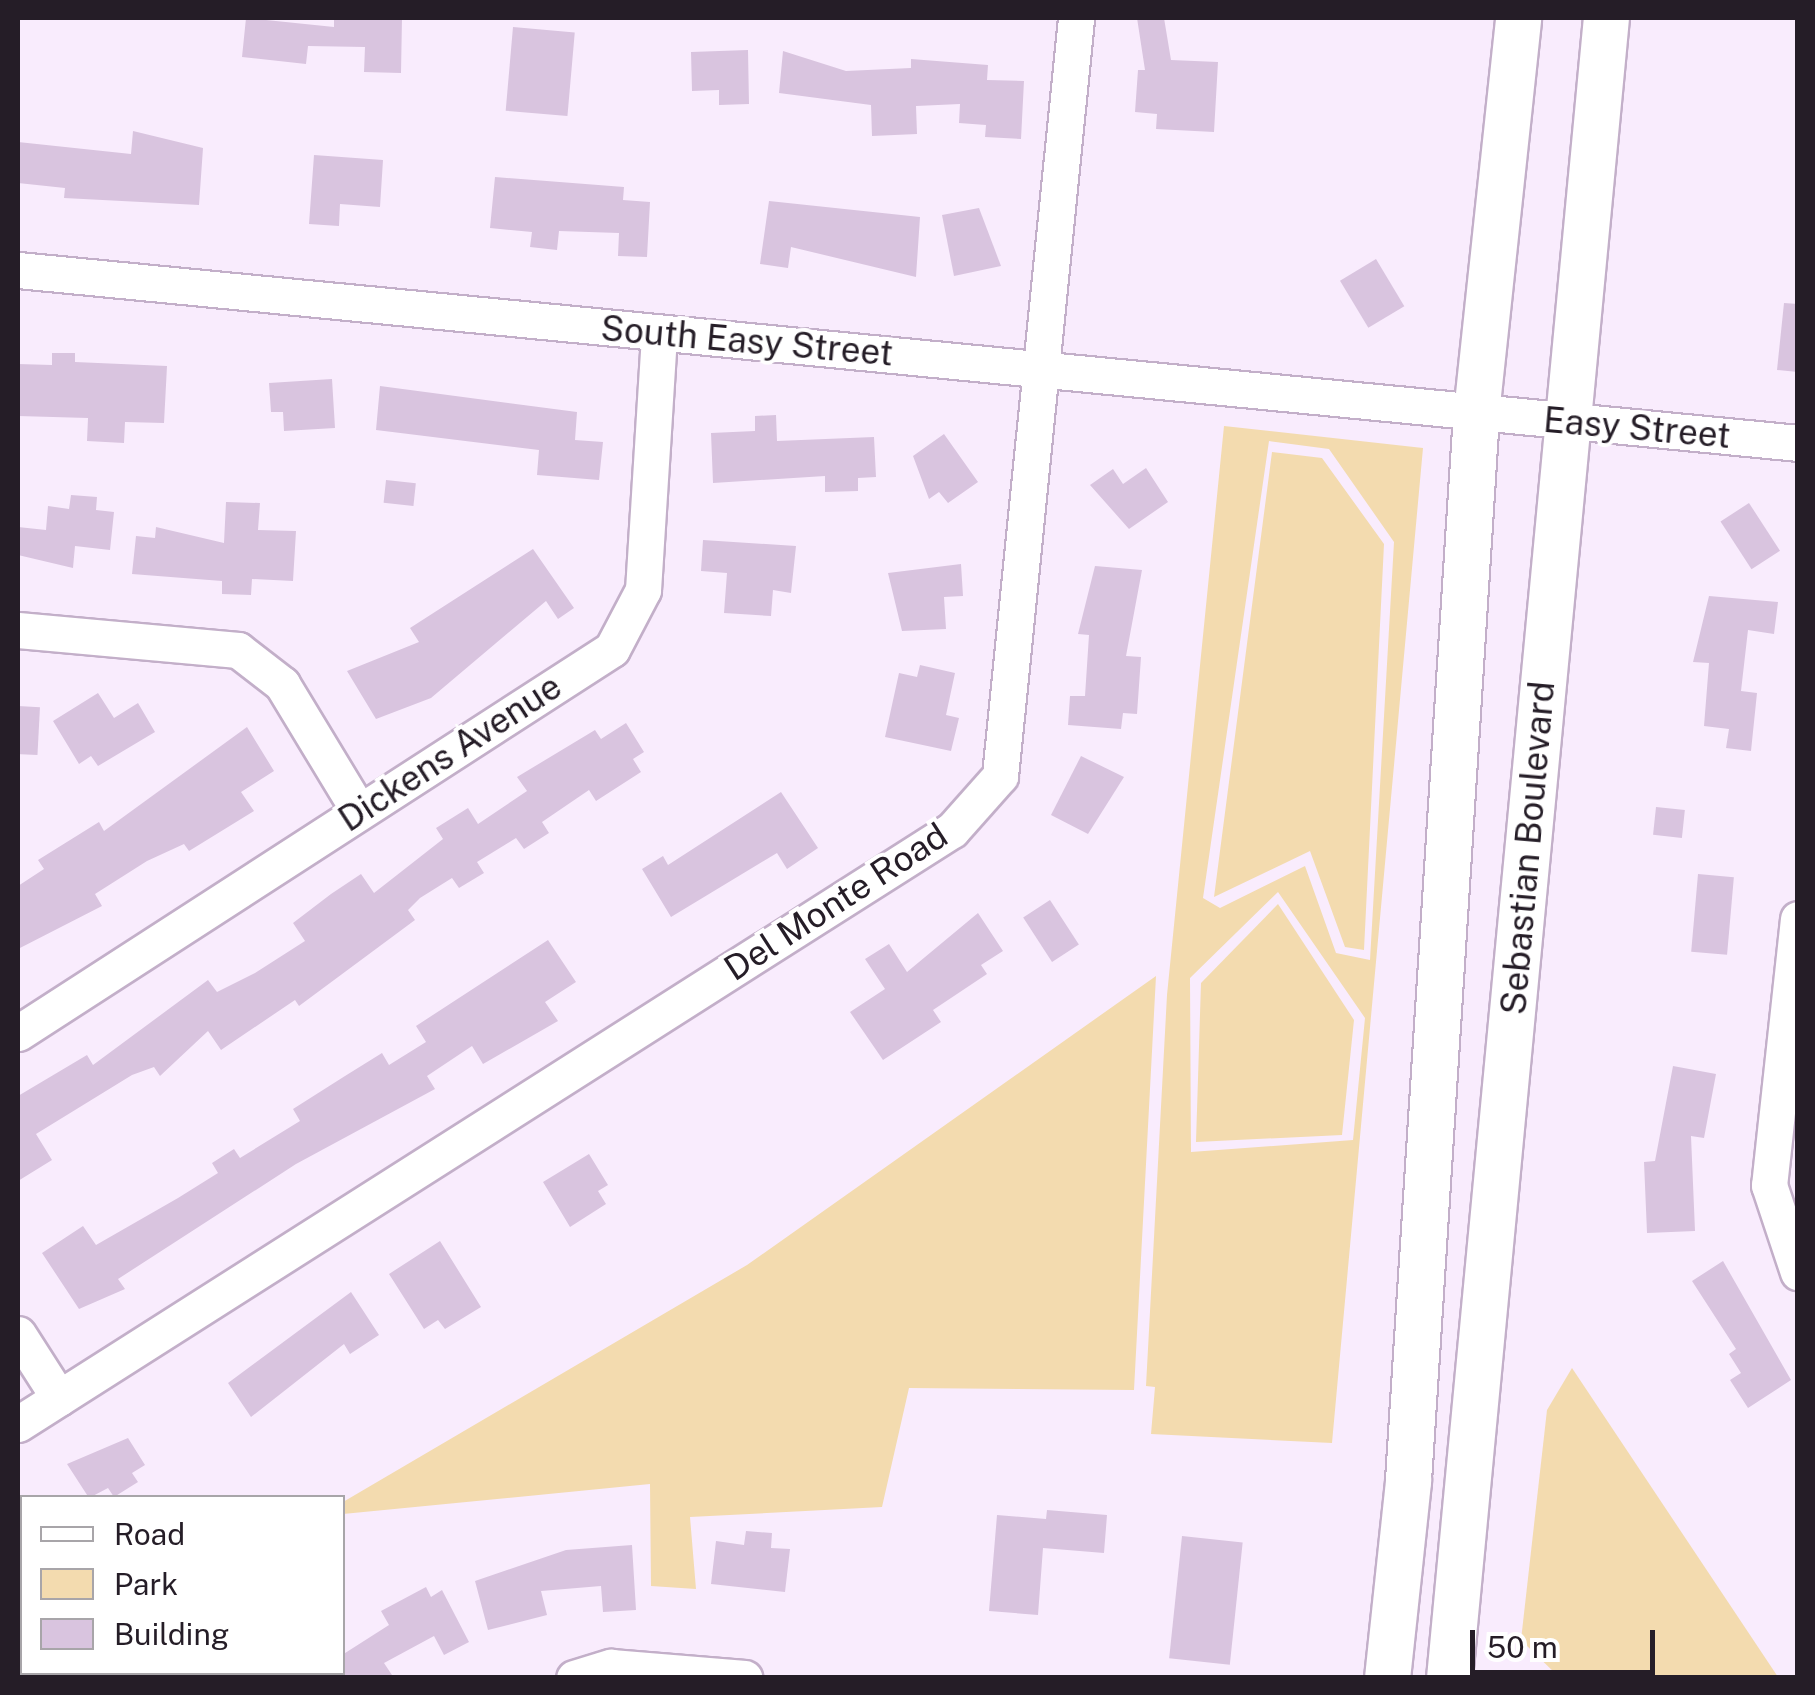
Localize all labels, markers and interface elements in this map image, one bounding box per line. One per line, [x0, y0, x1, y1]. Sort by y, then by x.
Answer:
street label: South Easy Street [599, 307, 895, 375]
street label: Easy Street [1542, 399, 1732, 457]
street label: Dickens Avenue [331, 665, 569, 841]
street label: Sebastian Boulevard [1492, 679, 1564, 1017]
street label: Del Monte Road [717, 814, 955, 990]
legend [20, 1495, 345, 1675]
text: Road [114, 1516, 185, 1552]
text: Park [114, 1566, 178, 1602]
scale bar [1475, 1610, 1660, 1672]
text: Building [114, 1616, 229, 1652]
text: 50 m [1487, 1629, 1558, 1665]

